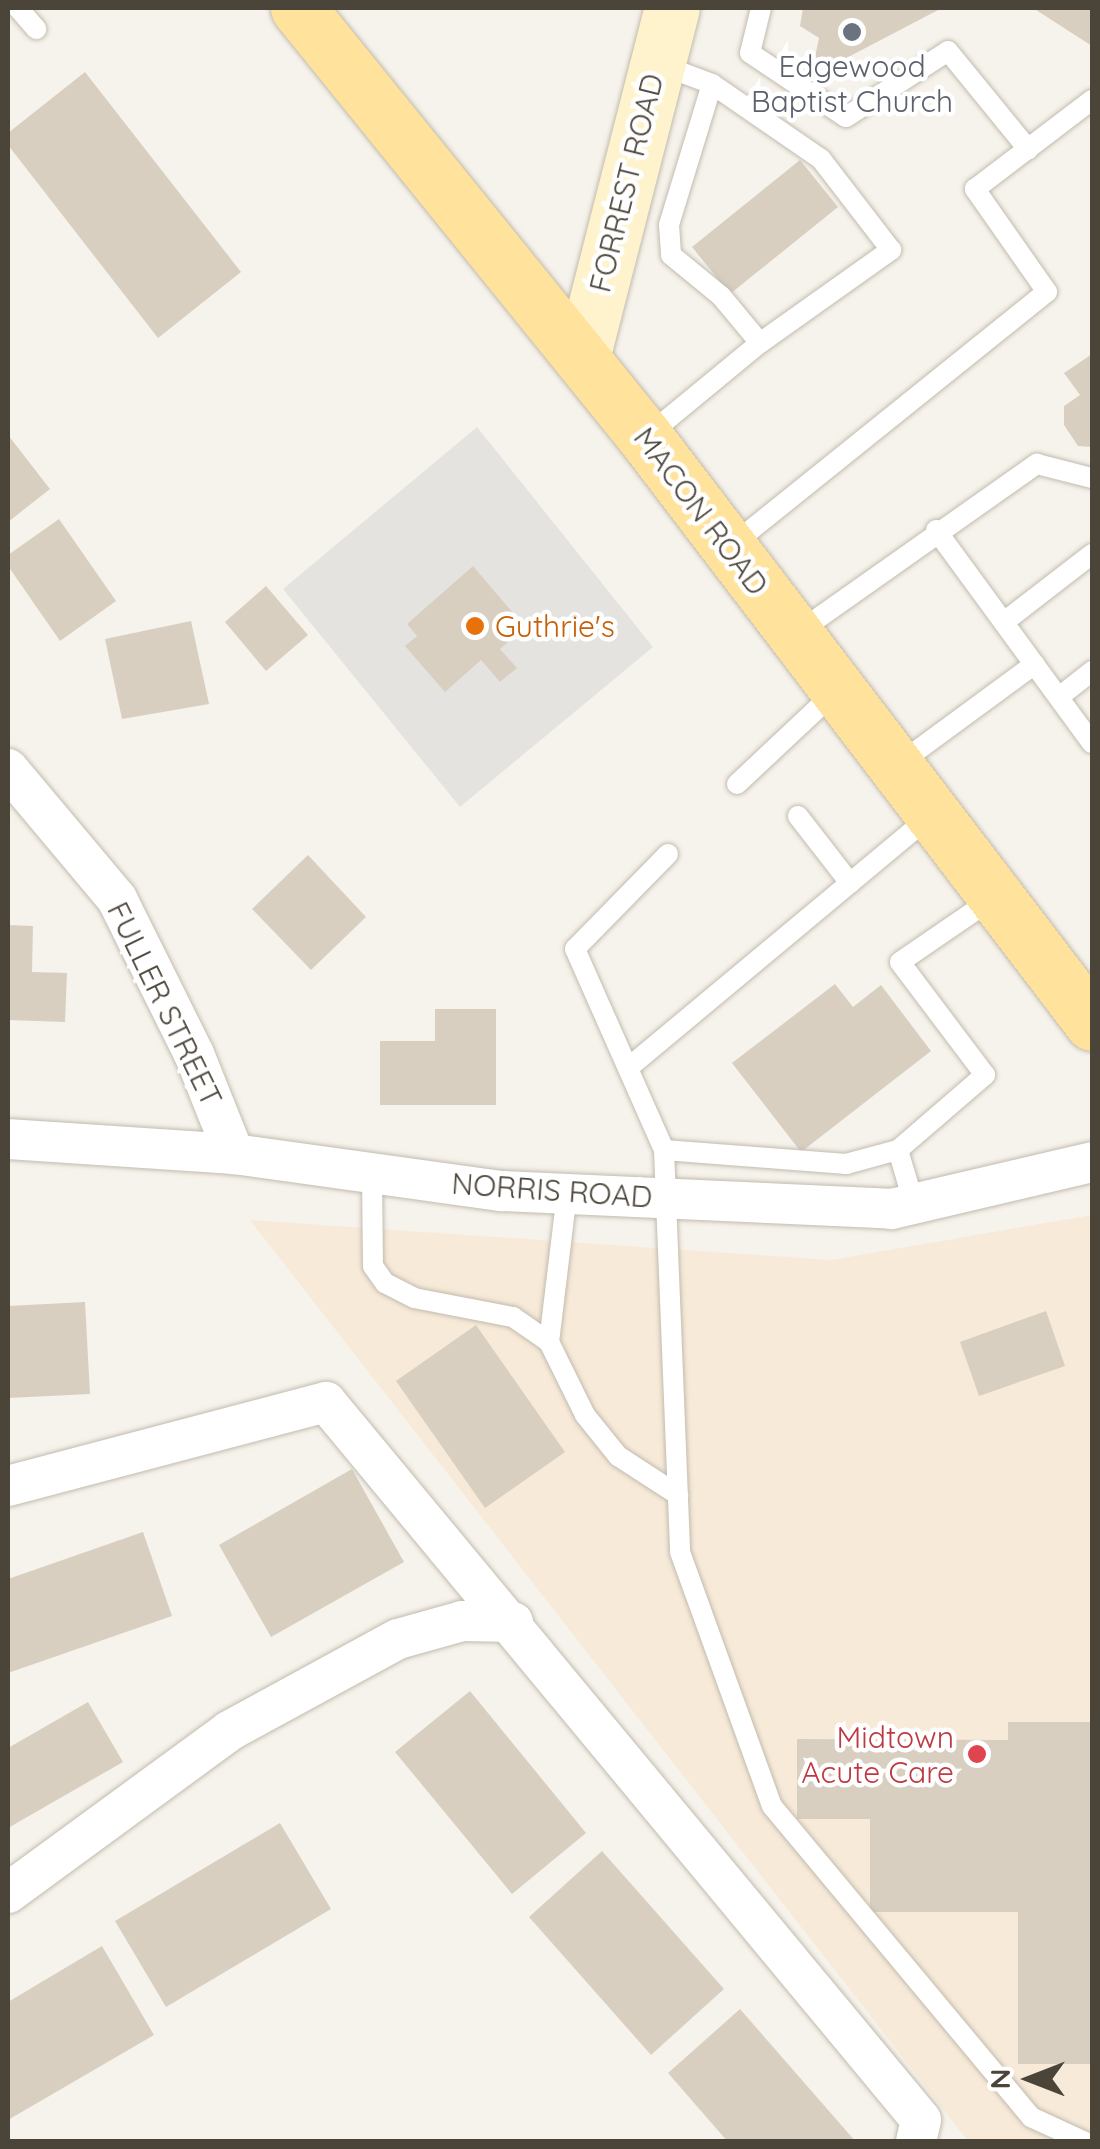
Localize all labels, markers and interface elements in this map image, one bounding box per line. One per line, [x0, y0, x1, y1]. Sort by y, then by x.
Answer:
marker: Edgewood Baptist Church [841, 21, 863, 43]
place label: Edgewood Baptist Church [751, 48, 953, 118]
street label: FORREST ROAD [581, 70, 671, 296]
street label: MACON ROAD [626, 420, 776, 602]
place label: Guthrie's [495, 608, 615, 644]
marker: Guthrie's [464, 615, 486, 637]
street label: FULLER STREET [100, 896, 230, 1112]
street label: NORRIS ROAD [450, 1165, 654, 1215]
place label: Midtown Acute Care [801, 1719, 954, 1790]
marker: Midtown Acute Care [964, 1741, 990, 1767]
north arrow [980, 2029, 1080, 2129]
text: N [982, 2069, 1017, 2089]

